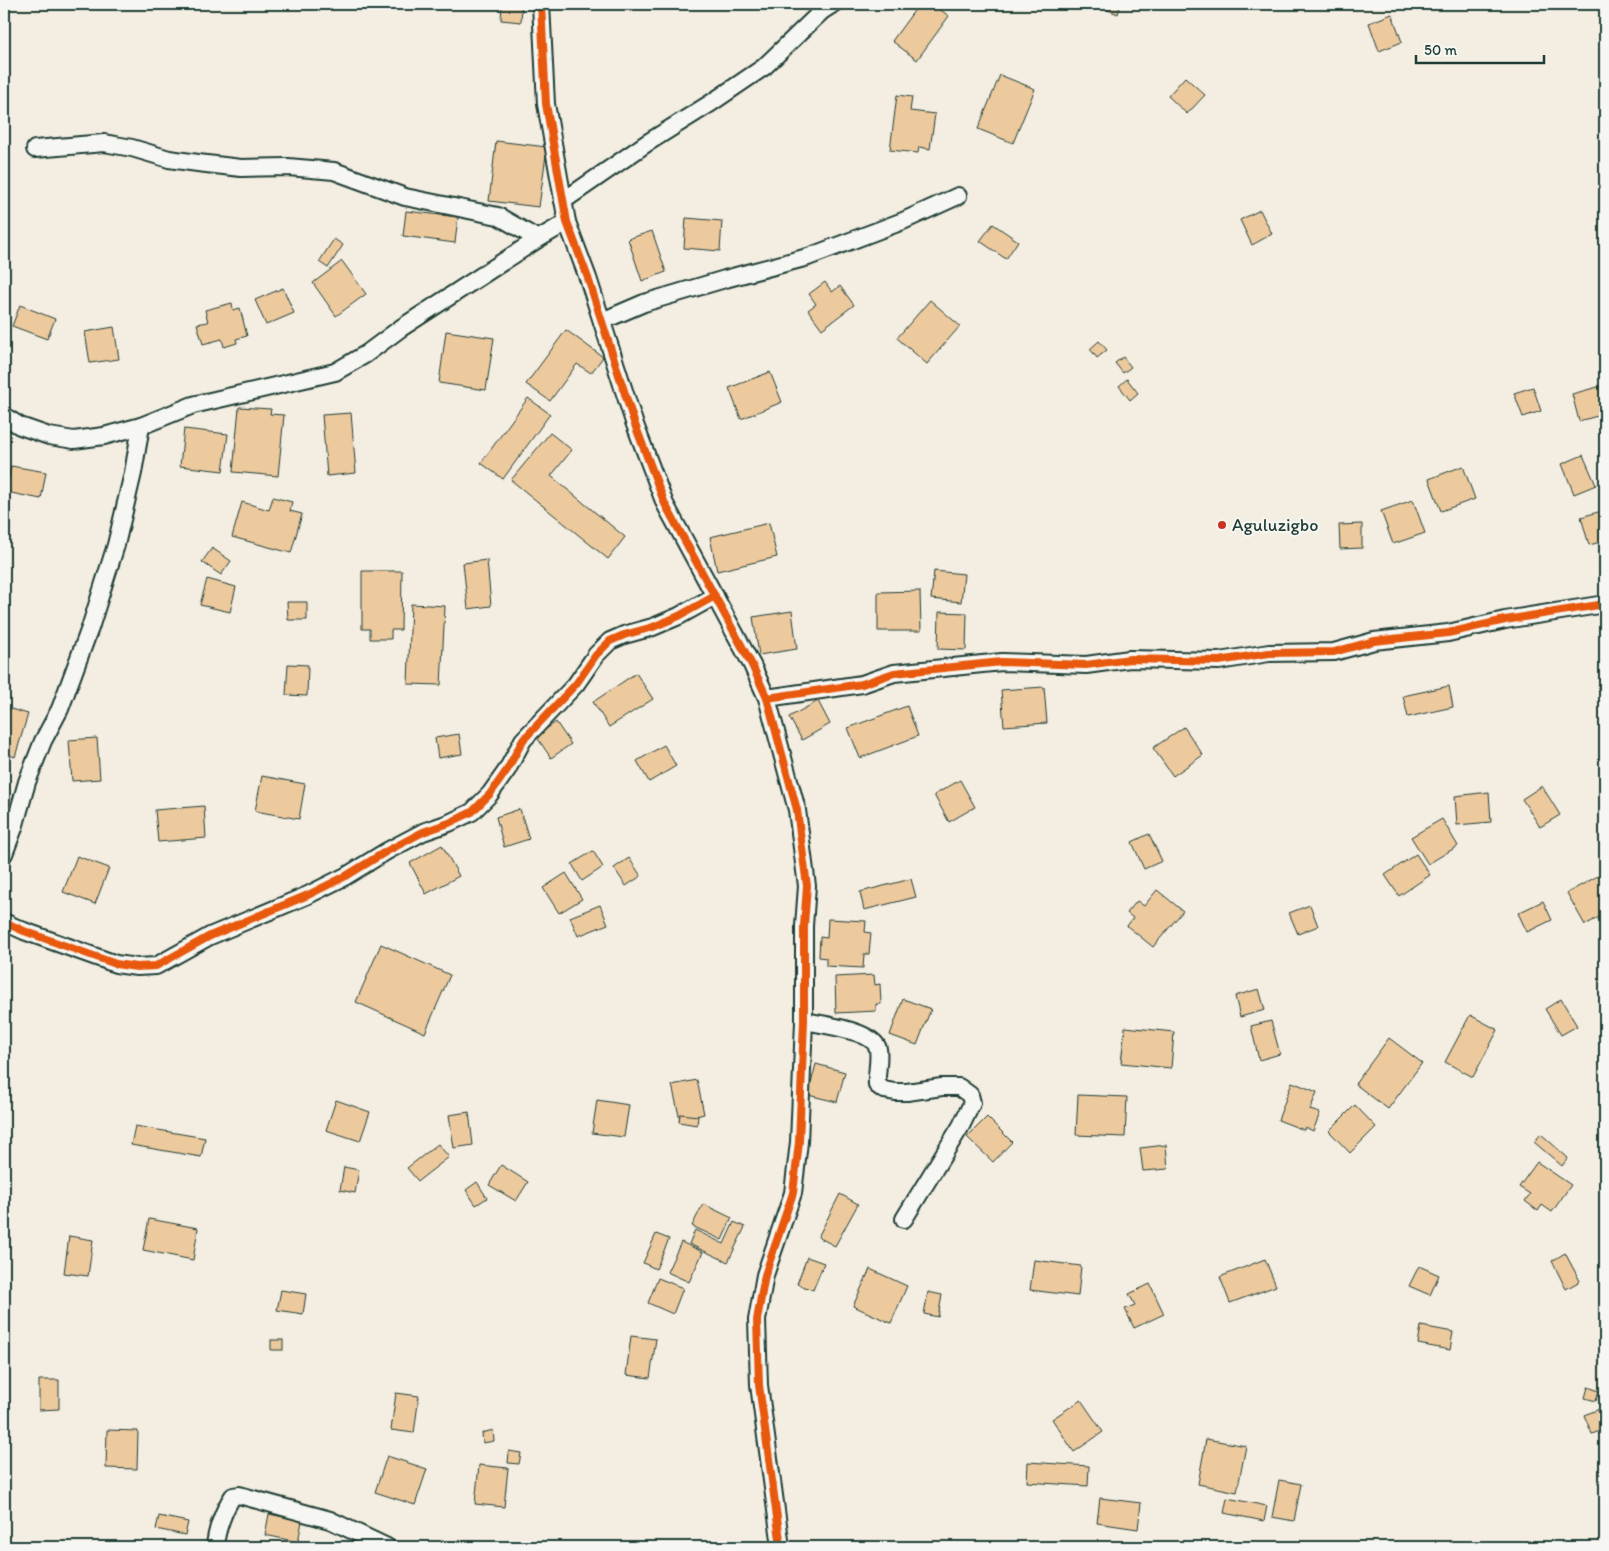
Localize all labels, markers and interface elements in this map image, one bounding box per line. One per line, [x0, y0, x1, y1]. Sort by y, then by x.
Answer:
scale bar [1416, 32, 1544, 64]
text: 50 m [1424, 41, 1457, 59]
place label: Aguluzigbo [1232, 514, 1318, 536]
marker: Aguluzigbo [1216, 519, 1228, 531]

